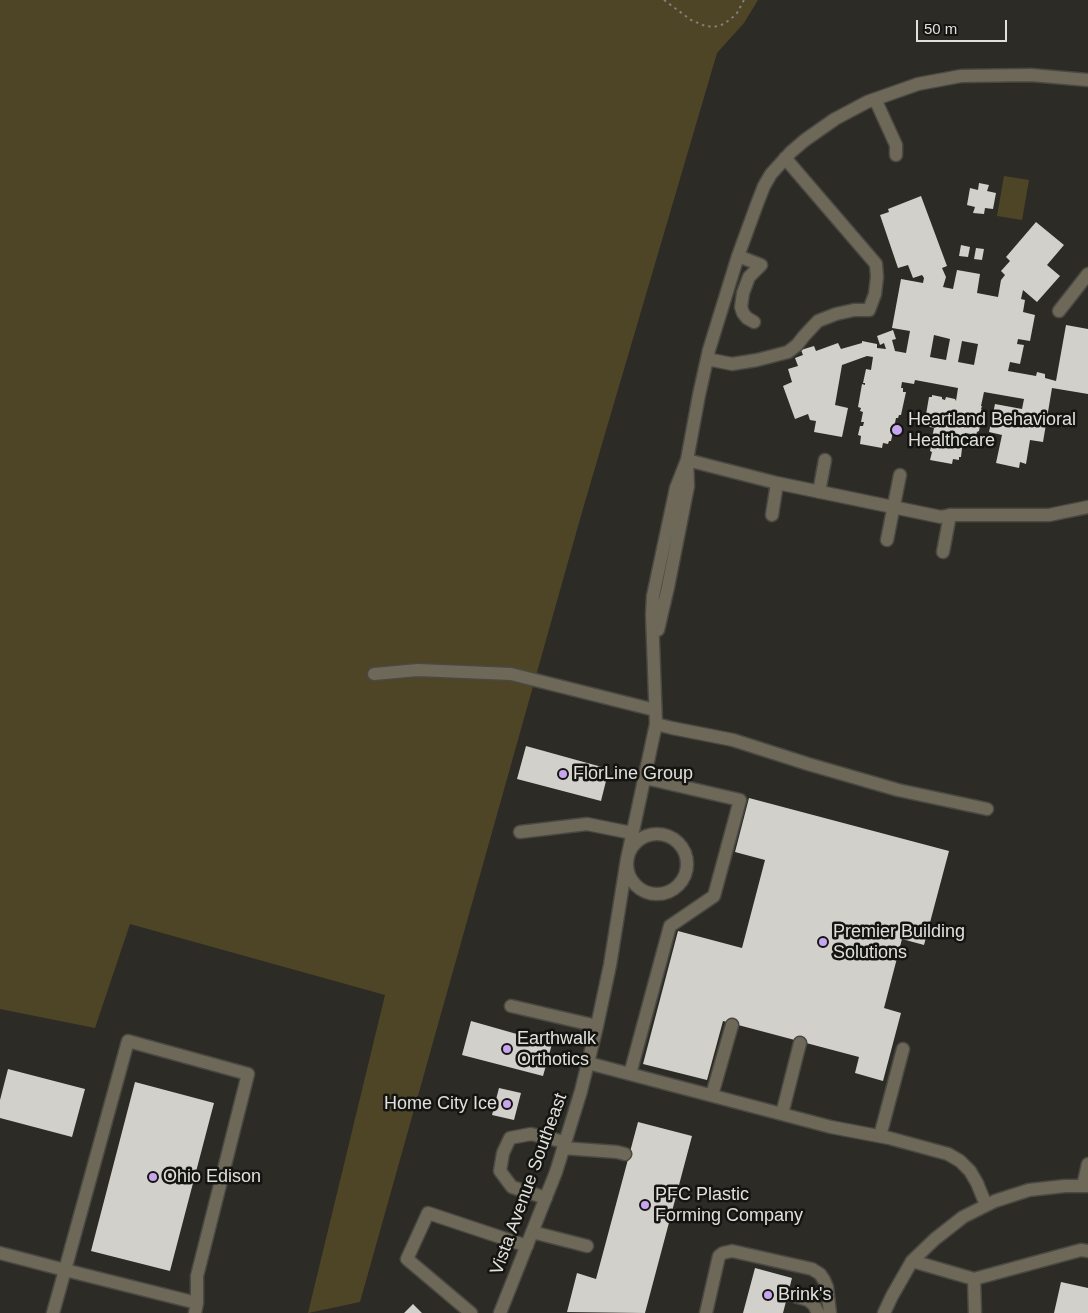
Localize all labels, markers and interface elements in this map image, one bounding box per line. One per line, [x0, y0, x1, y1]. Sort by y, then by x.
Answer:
scale bar [918, 10, 1009, 42]
text: 50 m [924, 20, 957, 37]
place label: Heartland Behavioral Healthcare [908, 409, 1076, 452]
marker: Heartland Behavioral Healthcare [890, 423, 904, 437]
place label: FlorLine Group [573, 763, 693, 785]
marker: FlorLine Group [557, 768, 569, 780]
place label: Premier Building Solutions [833, 921, 965, 964]
marker: Premier Building Solutions [817, 936, 829, 948]
place label: Earthwalk Orthotics [517, 1028, 596, 1070]
marker: Earthwalk Orthotics [501, 1043, 513, 1055]
street label: Vista Avenue Southeast [486, 1090, 572, 1278]
place label: Home City Ice [384, 1093, 497, 1115]
marker: Home City Ice [501, 1098, 513, 1110]
place label: Ohio Edison [163, 1166, 261, 1188]
marker: Ohio Edison [147, 1171, 159, 1183]
place label: PFC Plastic Forming Company [655, 1184, 803, 1226]
marker: PFC Plastic Forming Company [639, 1199, 651, 1211]
place label: Brink's [778, 1284, 831, 1306]
marker: Brink's [762, 1289, 774, 1301]

